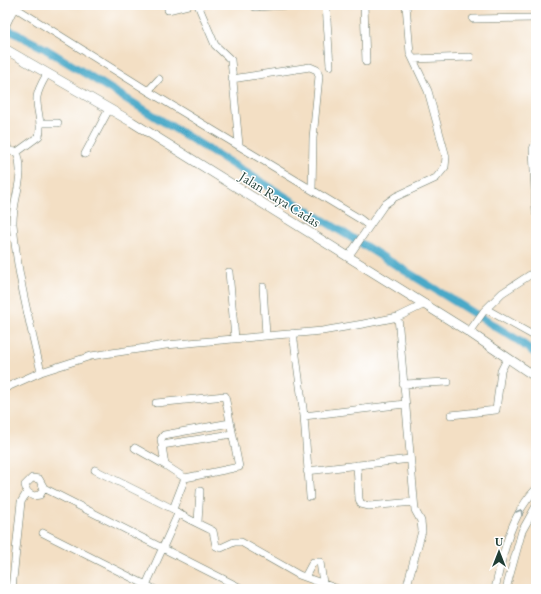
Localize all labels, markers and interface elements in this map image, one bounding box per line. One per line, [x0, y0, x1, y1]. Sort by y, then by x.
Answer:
street label: Jalan Raya Cadas [235, 166, 324, 231]
one-way arrow [515, 509, 522, 517]
north arrow [479, 532, 519, 572]
text: U [495, 535, 504, 549]

